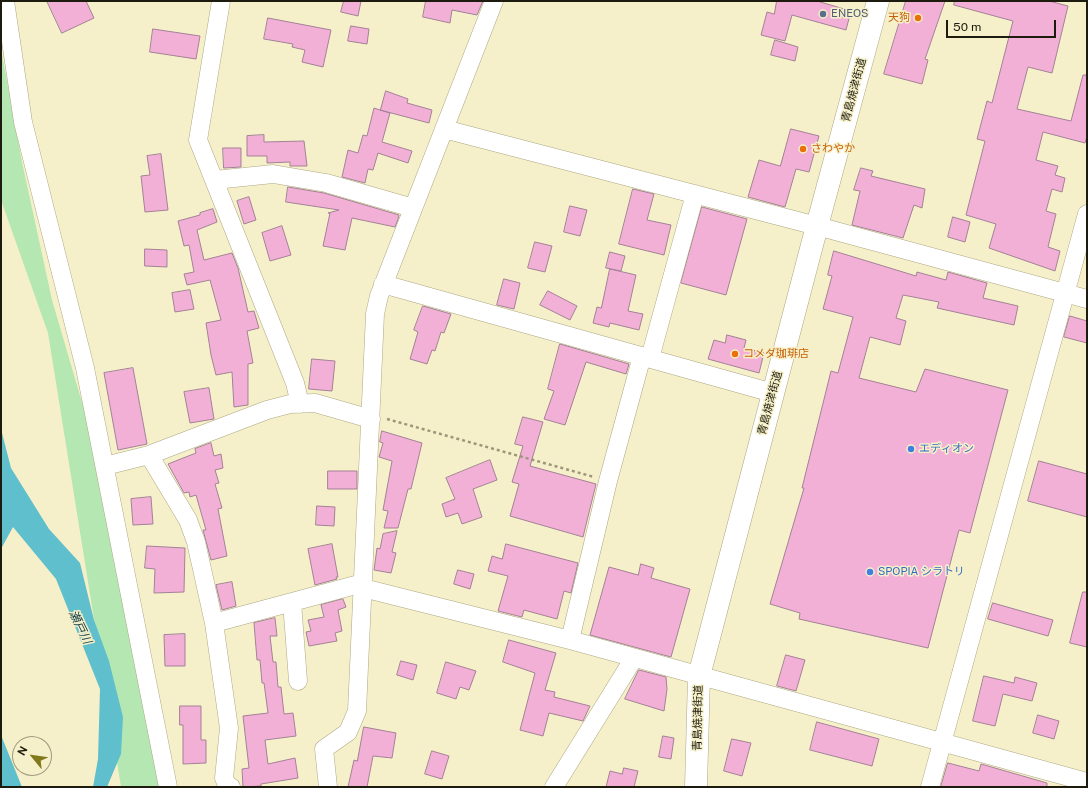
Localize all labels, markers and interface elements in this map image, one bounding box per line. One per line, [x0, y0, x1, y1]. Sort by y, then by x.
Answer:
place label: ENEOS [831, 7, 868, 21]
marker: ENEOS [818, 9, 828, 19]
place label: 天狗 [888, 11, 910, 25]
scale bar [948, 12, 1058, 38]
marker: 天狗 [913, 13, 923, 23]
text: 50 m [953, 20, 981, 34]
street label: 青島焼津街道 [839, 56, 869, 124]
place label: さわやか [811, 142, 855, 156]
marker: さわやか [798, 144, 808, 154]
place label: コメダ珈琲店 [743, 347, 809, 361]
marker: コメダ珈琲店 [730, 349, 740, 359]
street label: 青島焼津街道 [755, 369, 785, 437]
place label: エディオン [919, 442, 974, 456]
marker: エディオン [906, 444, 916, 454]
place label: SPOPIA シラトリ [878, 565, 965, 579]
marker: SPOPIA シラトリ [865, 567, 875, 577]
water label: 瀬戸川 [66, 608, 94, 646]
street label: 青島焼津街道 [691, 685, 705, 751]
north arrow [12, 736, 52, 776]
text: N [15, 744, 30, 757]

